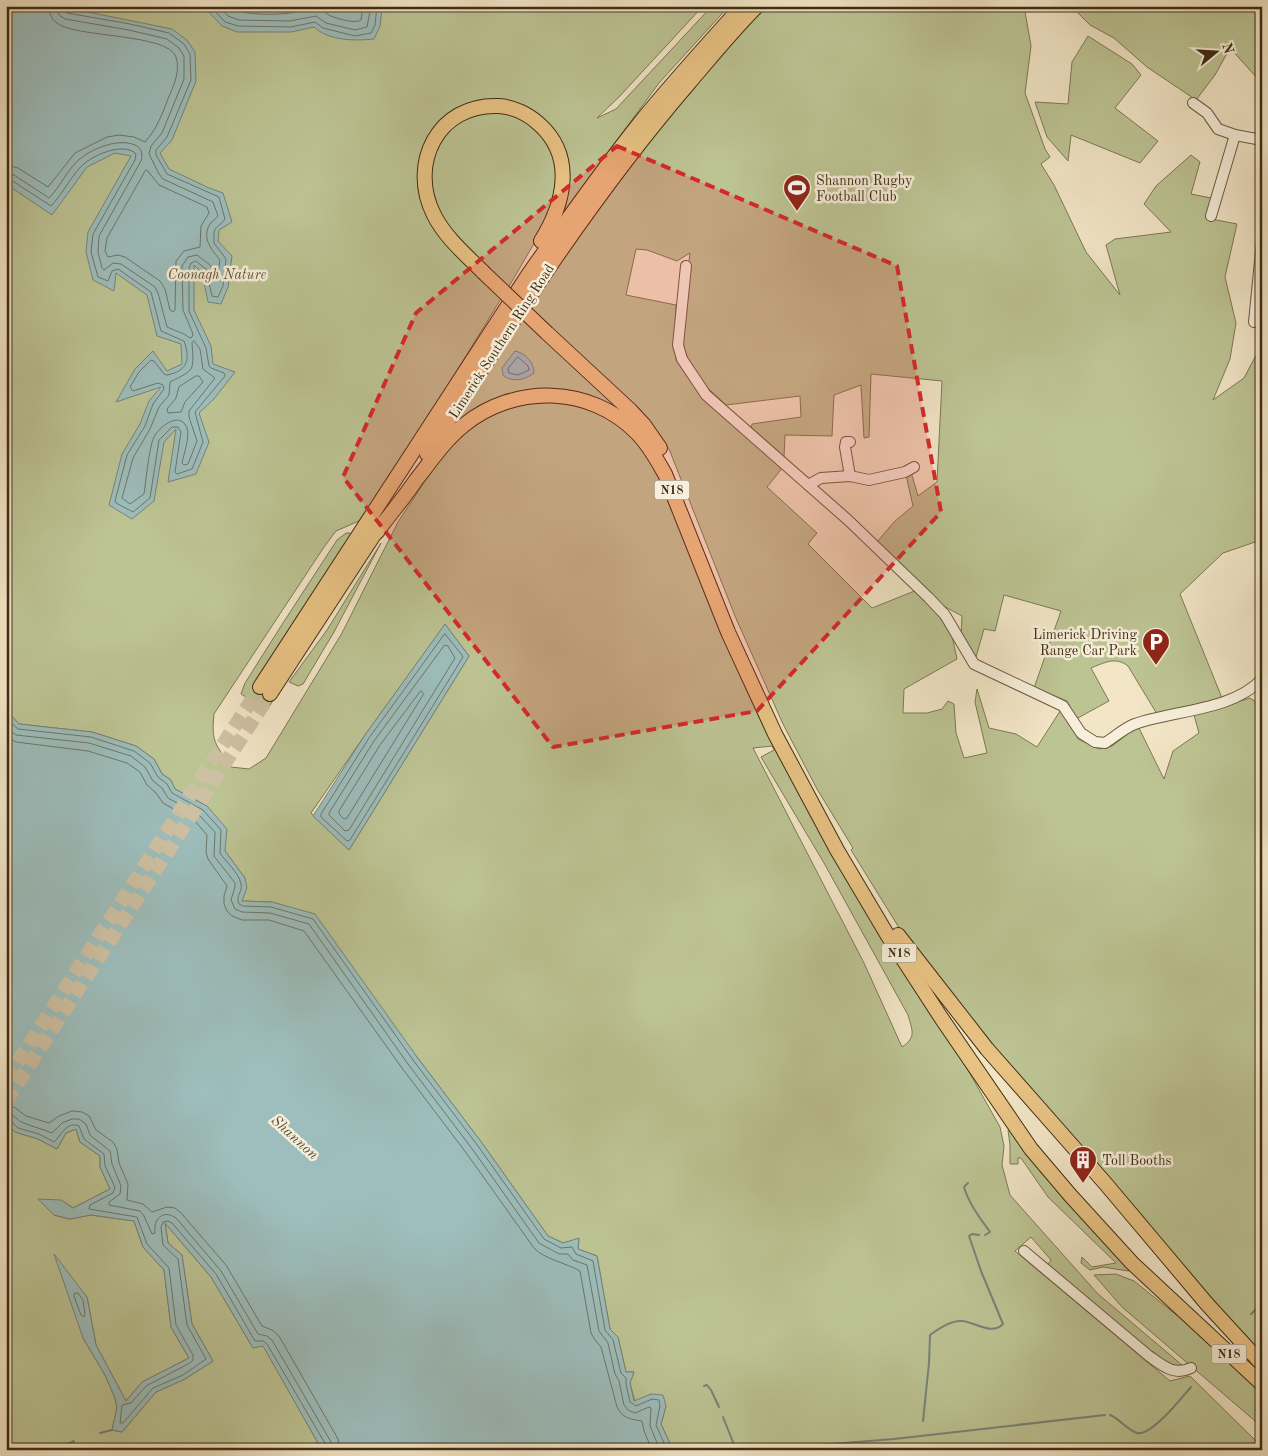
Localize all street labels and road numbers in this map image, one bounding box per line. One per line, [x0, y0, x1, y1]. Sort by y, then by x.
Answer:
street label: Limerick Southern Ring Road [447, 262, 557, 421]
road number: N18 [654, 480, 690, 500]
road number: N18 [882, 944, 916, 962]
road number: N18 [1212, 1345, 1246, 1364]

